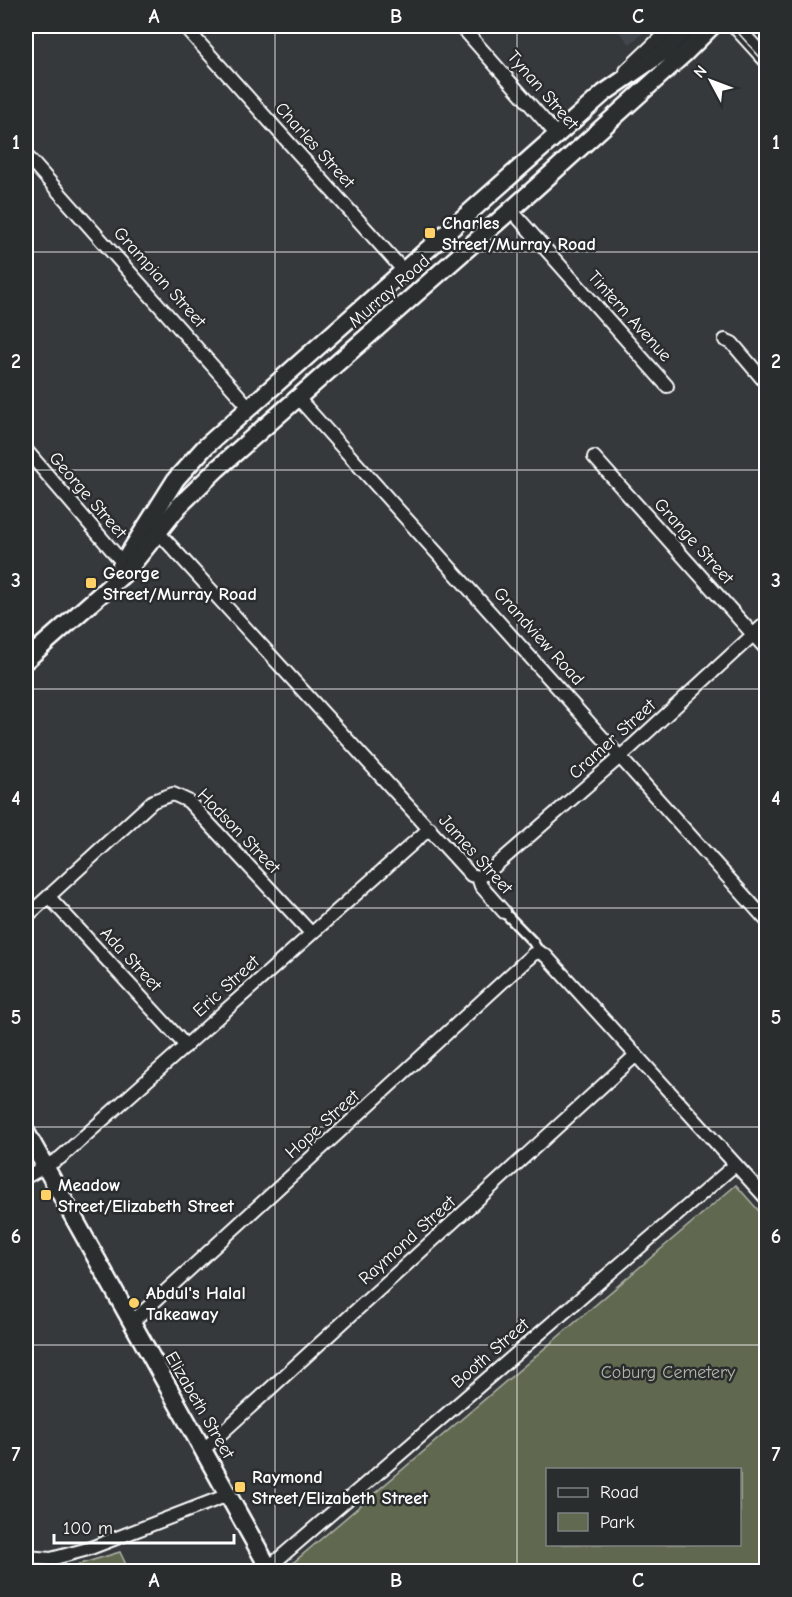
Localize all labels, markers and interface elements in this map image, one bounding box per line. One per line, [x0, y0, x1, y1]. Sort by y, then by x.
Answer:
text: A [148, 5, 160, 28]
text: B [390, 5, 402, 28]
text: C [632, 5, 644, 28]
street label: Tynan Street [503, 47, 583, 135]
north arrow [681, 51, 741, 111]
text: N [690, 62, 711, 82]
street label: Charles Street [270, 98, 359, 193]
text: 1 [12, 131, 20, 154]
text: 1 [772, 131, 780, 154]
place label: Charles Street/Murray Road [442, 213, 596, 255]
street label: Grampian Street [109, 223, 211, 332]
marker: Charles Street/Murray Road [423, 226, 437, 240]
street label: Murray Road [345, 251, 434, 332]
street label: Tintern Avenue [583, 267, 676, 366]
text: 2 [11, 350, 21, 373]
text: 2 [771, 350, 781, 373]
street label: George Street [44, 448, 131, 543]
street label: Grange Street [649, 494, 738, 589]
place label: George Street/Murray Road [103, 563, 257, 605]
text: 3 [11, 569, 21, 592]
text: 3 [771, 569, 781, 592]
marker: George Street/Murray Road [84, 576, 98, 590]
street label: Grandview Road [489, 583, 588, 690]
street label: Cramer Street [565, 694, 661, 784]
street label: Hodson Street [193, 784, 285, 879]
text: 4 [11, 787, 21, 810]
text: 4 [771, 787, 781, 810]
street label: James Street [434, 810, 517, 899]
street label: Ada Street [96, 923, 166, 997]
street label: Eric Street [189, 951, 264, 1022]
text: 5 [11, 1006, 21, 1029]
text: 5 [771, 1006, 781, 1029]
street label: Hope Street [281, 1085, 364, 1163]
place label: Meadow Street/Elizabeth Street [58, 1175, 235, 1217]
marker: Meadow Street/Elizabeth Street [39, 1188, 53, 1202]
street label: Raymond Street [355, 1191, 461, 1289]
text: 6 [11, 1225, 21, 1248]
text: 6 [771, 1225, 781, 1248]
place label: Abdul's Halal Takeaway [146, 1283, 246, 1325]
marker: Abdul's Halal Takeaway [127, 1296, 141, 1310]
street label: Booth Street [447, 1313, 534, 1393]
street label: Elizabeth Street [160, 1348, 239, 1463]
park label: Coburg Cemetery [601, 1362, 736, 1383]
text: 7 [12, 1443, 21, 1466]
text: 7 [772, 1443, 781, 1466]
place label: Raymond Street/Elizabeth Street [252, 1467, 429, 1509]
legend [546, 1468, 741, 1546]
marker: Raymond Street/Elizabeth Street [233, 1480, 247, 1494]
text: Road [600, 1482, 639, 1503]
scale bar [54, 1507, 234, 1545]
text: Park [600, 1512, 635, 1533]
text: 100 m [63, 1518, 113, 1539]
text: A [148, 1569, 160, 1592]
text: B [390, 1569, 402, 1592]
text: C [632, 1569, 644, 1592]

